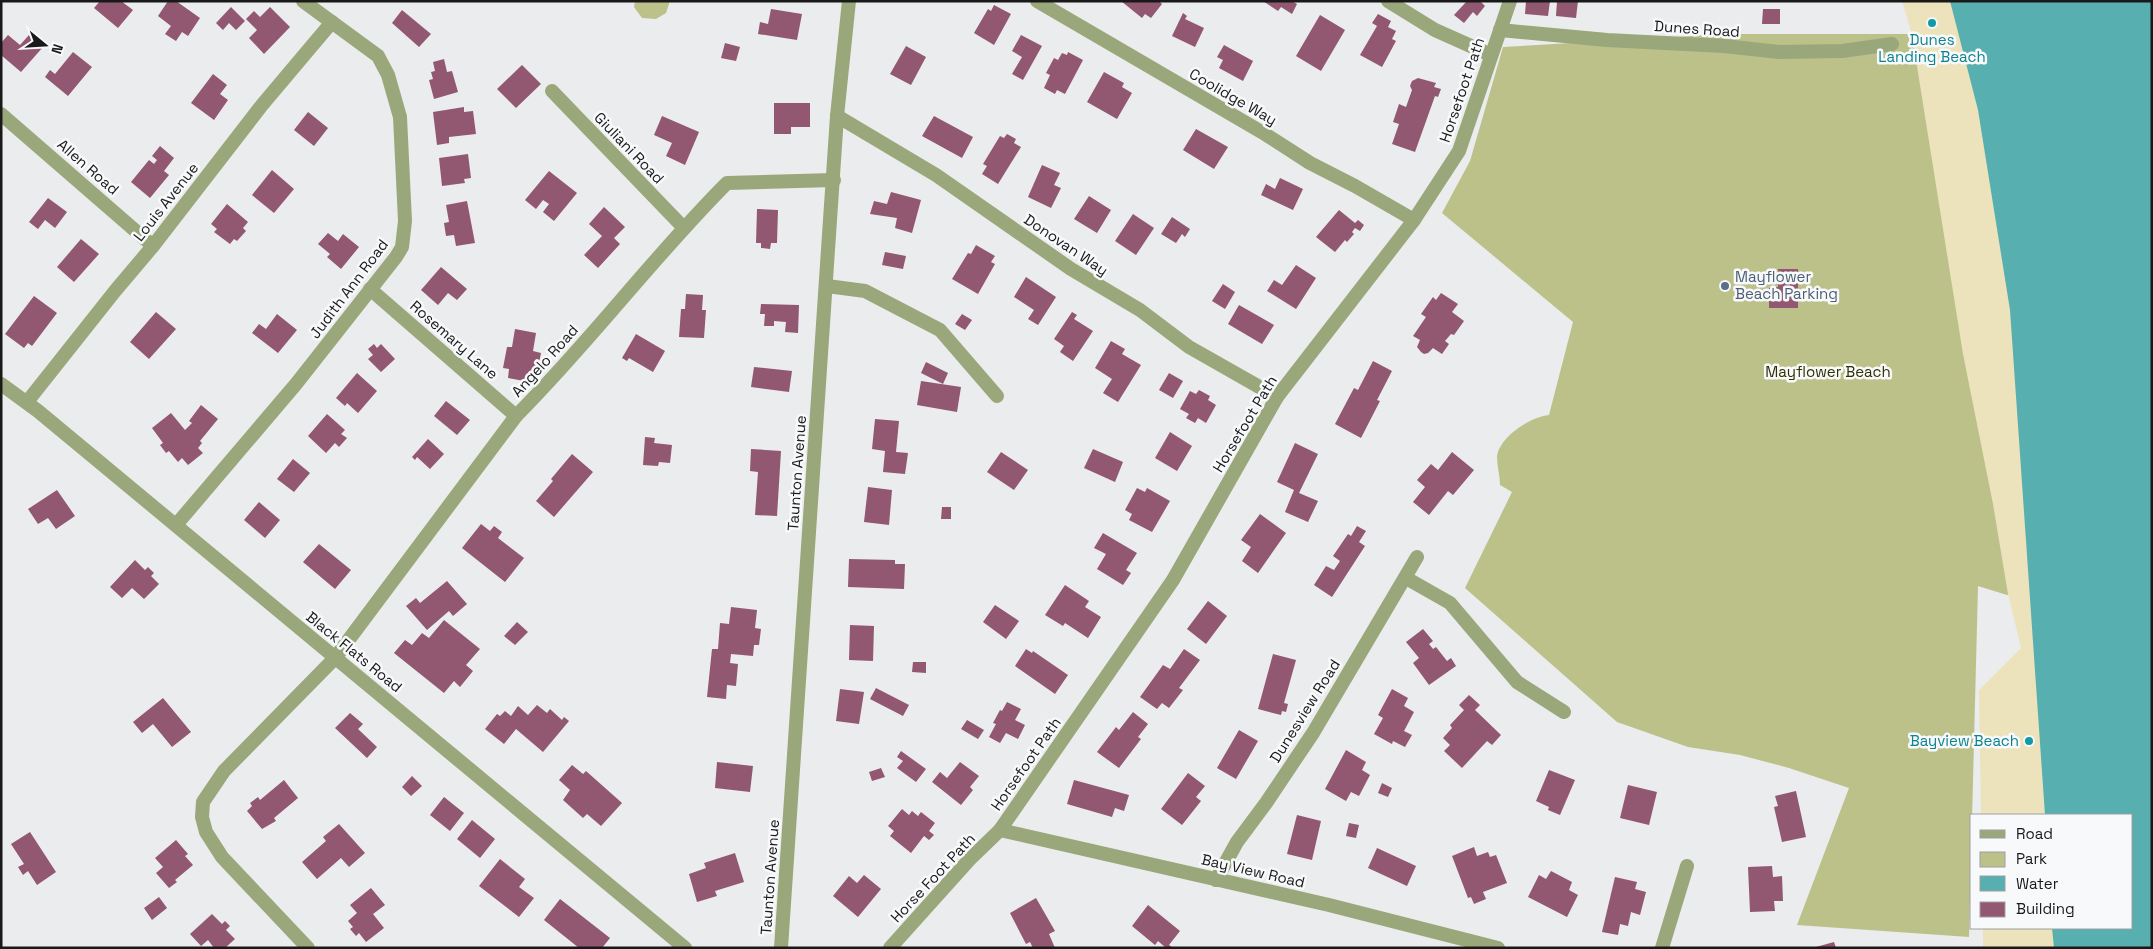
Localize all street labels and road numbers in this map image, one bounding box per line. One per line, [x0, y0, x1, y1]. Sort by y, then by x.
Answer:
street label: Dunes Road [1654, 16, 1740, 41]
street label: Horsefoot Path [1435, 35, 1488, 145]
street label: Coolidge Way [1186, 64, 1280, 129]
street label: Giuliani Road [590, 108, 668, 187]
street label: Allen Road [54, 135, 123, 199]
street label: Louis Avenue [129, 158, 202, 245]
street label: Donovan Way [1021, 209, 1112, 280]
street label: Judith Ann Road [305, 235, 392, 342]
street label: Rosemary Lane [406, 296, 502, 383]
street label: Angelo Road [507, 321, 582, 401]
street label: Horsefoot Path [1208, 372, 1281, 476]
street label: Taunton Avenue [783, 414, 810, 531]
street label: Black Flats Road [302, 607, 406, 696]
street label: Dunesview Road [1265, 656, 1344, 766]
street label: Horsefoot Path [986, 713, 1065, 814]
street label: Taunton Avenue [756, 818, 783, 935]
street label: Horse Foot Path [886, 829, 979, 926]
street label: Bay View Road [1200, 849, 1307, 892]

